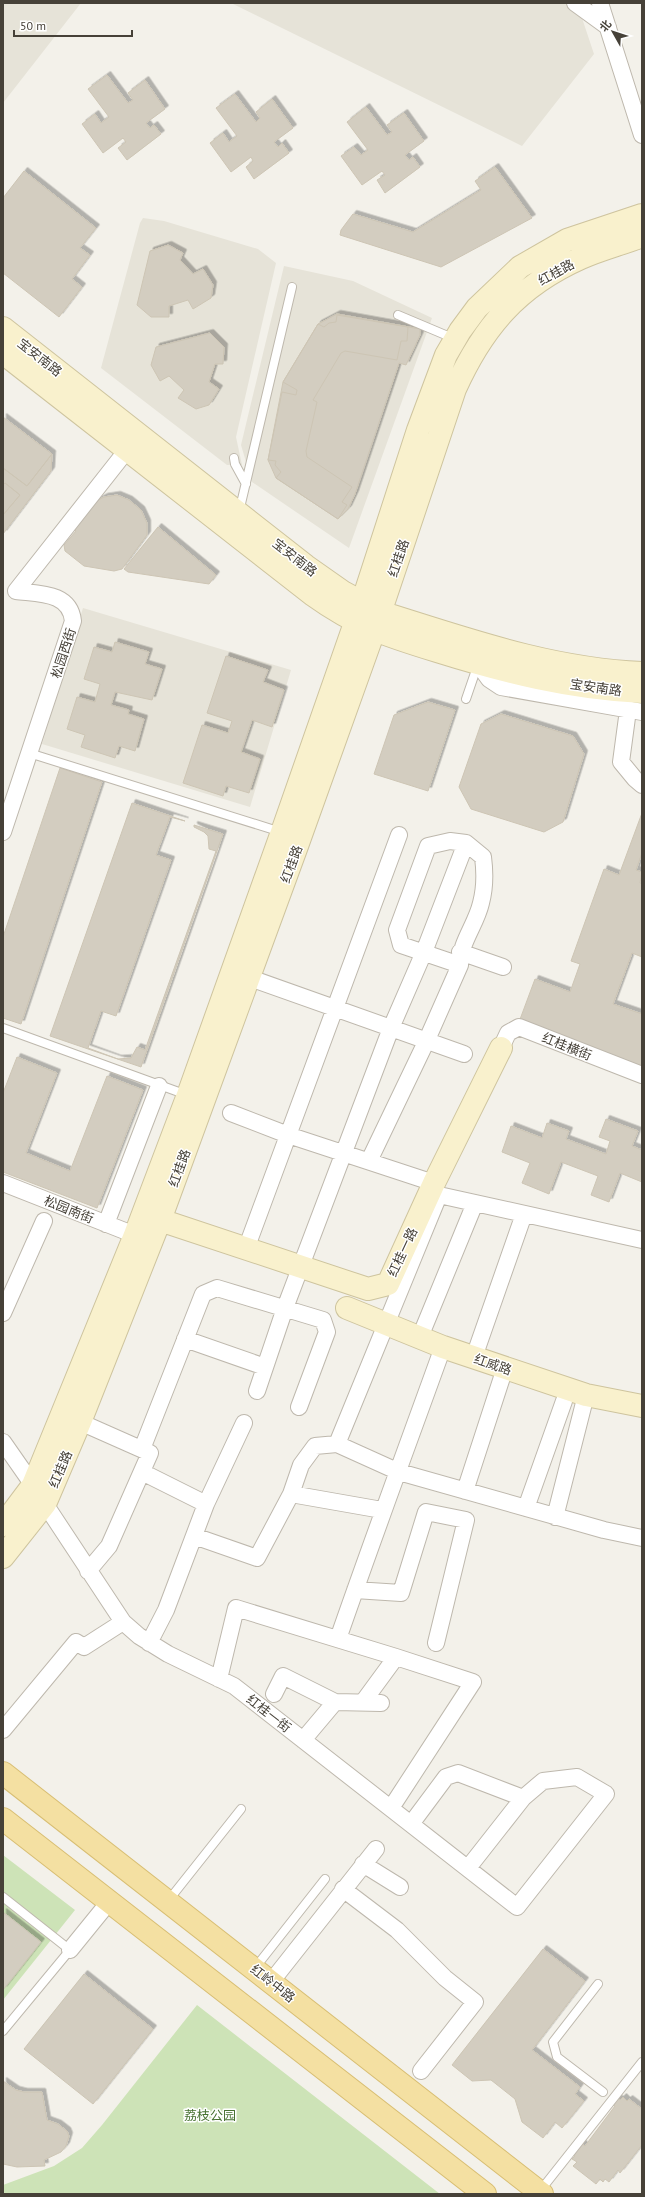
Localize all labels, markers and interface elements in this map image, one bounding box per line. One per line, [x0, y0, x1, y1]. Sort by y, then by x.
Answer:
scale bar [14, 12, 132, 38]
north arrow [593, 12, 633, 52]
text: 北 [596, 17, 614, 34]
text: 50 m [20, 18, 46, 33]
street label: 红桂路 [535, 256, 577, 289]
street label: 宝安南路 [14, 335, 65, 380]
street label: 宝安南路 [269, 535, 320, 580]
street label: 红桂路 [384, 537, 413, 579]
street label: 松园西街 [47, 626, 80, 681]
street label: 宝安南路 [569, 675, 623, 700]
street label: 红桂路 [277, 843, 306, 885]
street label: 红桂横街 [540, 1029, 594, 1064]
street label: 红桂路 [165, 1147, 194, 1189]
street label: 松园南街 [42, 1192, 96, 1227]
street label: 红桂一路 [384, 1225, 421, 1279]
street label: 红威路 [472, 1350, 514, 1379]
street label: 红桂路 [45, 1448, 76, 1490]
street label: 红桂一街 [243, 1691, 294, 1736]
street label: 红岭中路 [247, 1961, 298, 2006]
park label: 荔枝公园 [184, 2107, 236, 2124]

